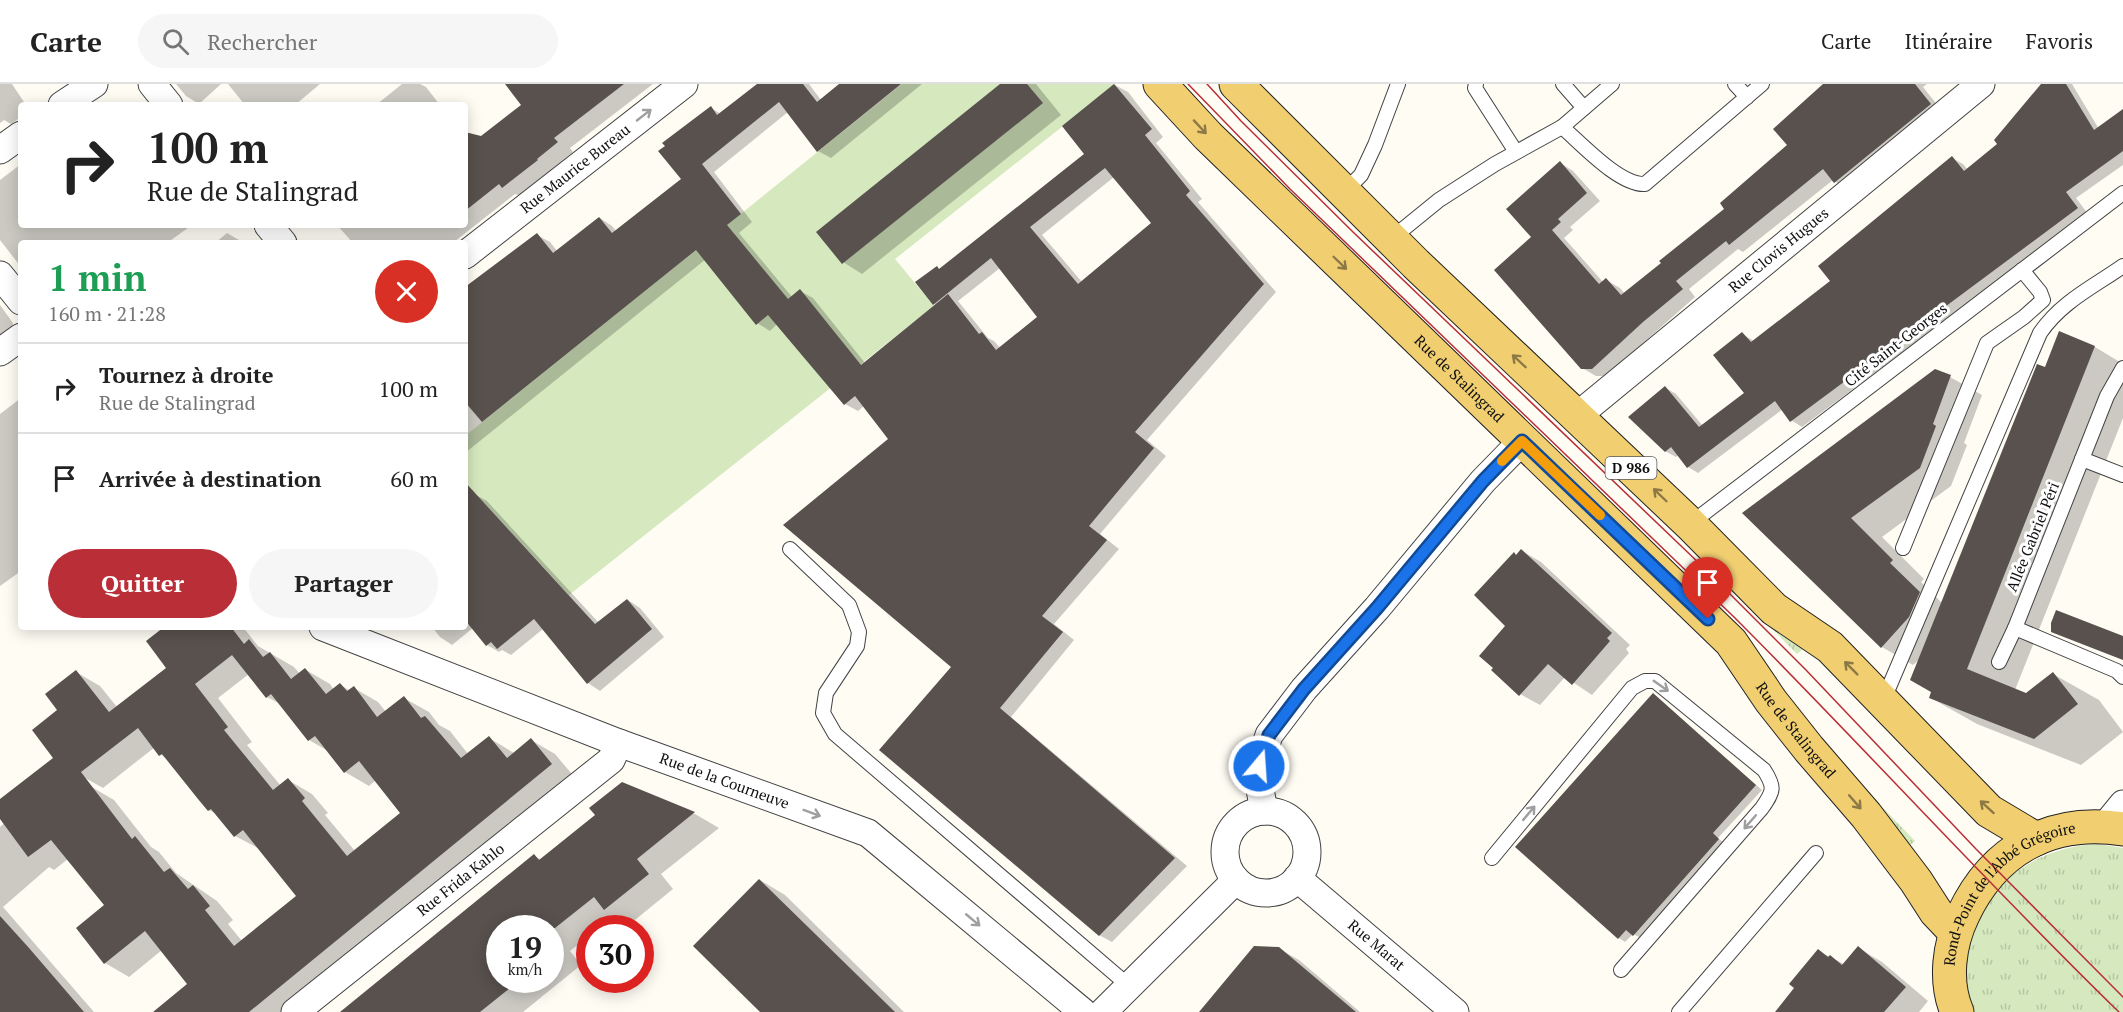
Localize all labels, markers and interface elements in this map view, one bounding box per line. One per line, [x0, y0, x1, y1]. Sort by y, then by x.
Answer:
search box [138, 14, 558, 68]
text: Carte [30, 23, 102, 60]
icon: search [159, 25, 192, 58]
text: Rechercher [207, 27, 317, 56]
text: Carte [1821, 27, 1871, 55]
text: Itinéraire [1904, 27, 1993, 55]
text: Favoris [2026, 27, 2093, 55]
one-way arrow [635, 109, 651, 122]
text: 100 m [147, 119, 268, 175]
street label: Rue Maurice Bureau [516, 119, 634, 217]
one-way arrow [1193, 119, 1207, 134]
icon: right [48, 126, 126, 204]
text: Rue de Stalingrad [147, 173, 359, 209]
street label: Rue Clovis Hugues [1724, 202, 1832, 297]
text: 1 min [48, 254, 146, 301]
one-way arrow [1332, 255, 1347, 270]
button: close [375, 260, 438, 323]
street label: Cité Saint-Georges [1840, 298, 1951, 391]
text: 160 m · 21:28 [48, 300, 166, 327]
street label: Rue de Stalingrad [1410, 330, 1509, 426]
one-way arrow [1511, 354, 1526, 368]
text: Tournez à droite [99, 360, 274, 389]
icon: right [48, 372, 81, 405]
text: 100 m [378, 374, 438, 403]
text: Rue de Stalingrad [99, 389, 256, 416]
road number: D 986 [1606, 457, 1656, 479]
icon: arrive [48, 462, 81, 495]
text: Arrivée à destination [99, 464, 321, 493]
text: 60 m [390, 464, 438, 493]
street label: Allée Gabriel Péri [2001, 479, 2063, 594]
one-way arrow [1652, 488, 1667, 503]
button: Quitter [48, 549, 237, 618]
button: Partager [249, 549, 438, 618]
pin [1682, 557, 1733, 619]
icon: arrive [1691, 566, 1724, 599]
one-way arrow [1843, 660, 1858, 675]
street label: Rue de Stalingrad [1752, 678, 1841, 782]
one-way arrow [1652, 680, 1669, 693]
position arrow [1227, 734, 1291, 798]
street label: Rue de la Courneuve [657, 748, 792, 813]
one-way arrow [1848, 794, 1862, 809]
one-way arrow [1979, 800, 1994, 814]
one-way arrow [1522, 806, 1536, 821]
one-way arrow [803, 809, 821, 820]
one-way arrow [1743, 814, 1756, 830]
street label: Rond-Point de l'Abbé Grégoire [1939, 817, 2077, 967]
street label: Rue Frida Kahlo [412, 838, 508, 920]
one-way arrow [965, 913, 980, 927]
speed limit sign: 30 [576, 915, 654, 993]
street label: Rue Marat [1344, 915, 1410, 975]
text: 19 [508, 927, 542, 967]
text: km/h [508, 959, 542, 979]

